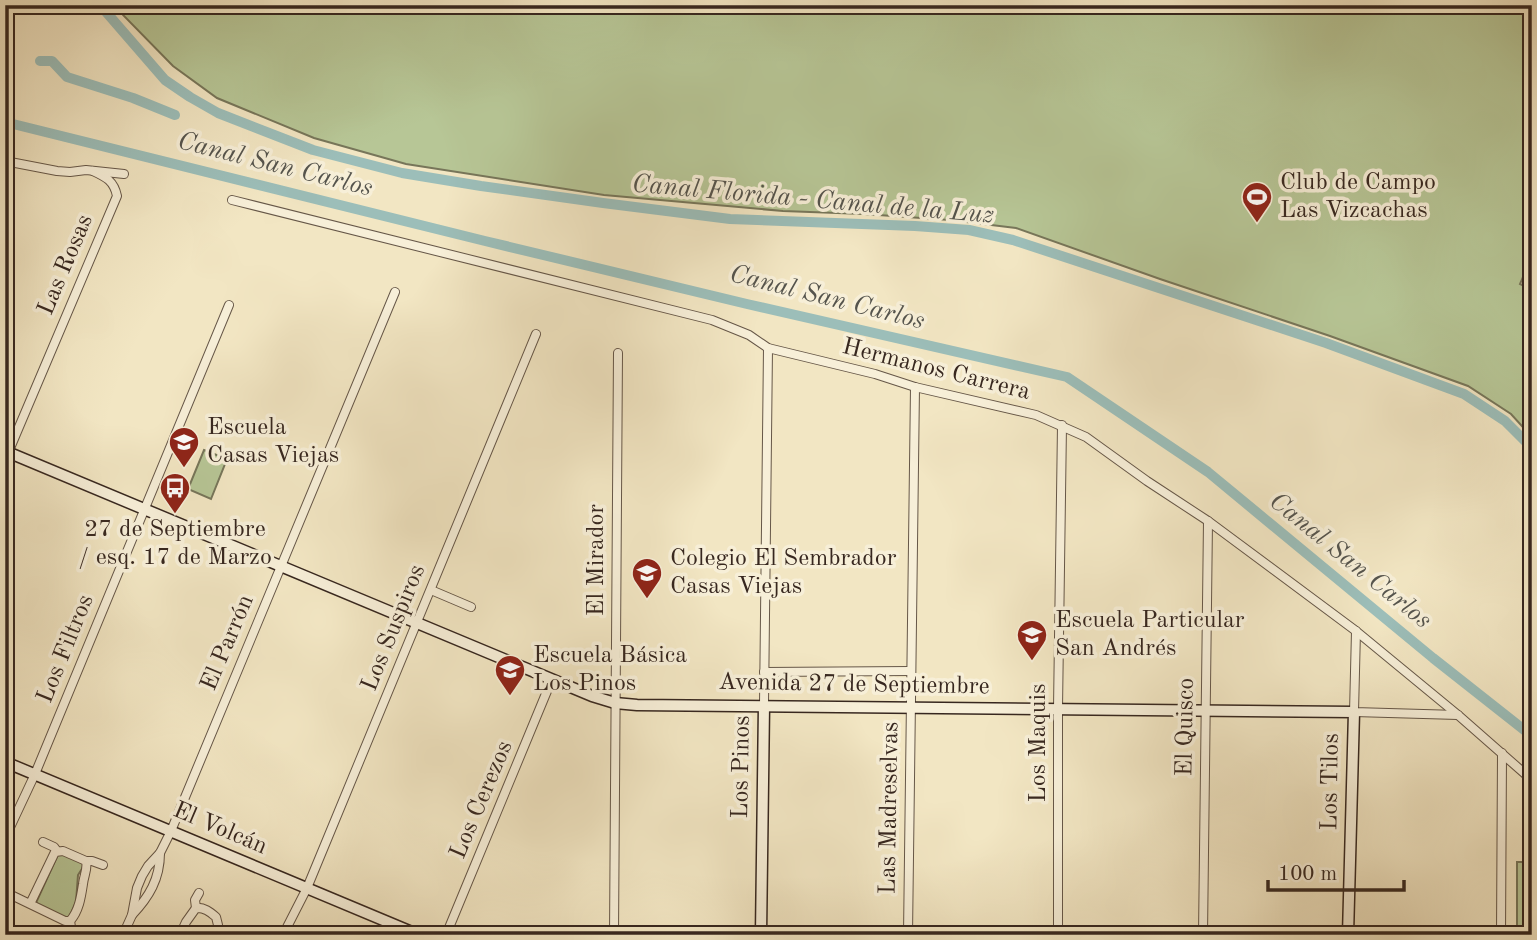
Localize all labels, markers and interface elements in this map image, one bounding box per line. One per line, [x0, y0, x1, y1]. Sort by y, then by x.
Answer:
water label: Canal San Carlos [175, 128, 375, 202]
water label: Canal Florida - Canal de la Luz [631, 171, 995, 229]
place label: Club de Campo Las Vizcachas [1280, 171, 1436, 223]
sports icon: Club de Campo Las Vizcachas [1240, 180, 1274, 224]
street label: Las Rosas [34, 211, 98, 319]
water label: Canal San Carlos [727, 261, 927, 335]
street label: Hermanos Carrera [839, 335, 1033, 405]
place label: Escuela Casas Viejas [207, 416, 339, 468]
school or university icon: Escuela Casas Viejas [167, 425, 201, 469]
bus stop icon: 27 de Septiembre / esq. 17 de Marzo [158, 471, 192, 515]
water label: Canal San Carlos [1264, 488, 1436, 634]
street label: El Mirador [585, 504, 609, 616]
place label: 27 de Septiembre / esq. 17 de Marzo [78, 518, 272, 570]
place label: Colegio El Sembrador Casas Viejas [670, 547, 897, 599]
school or university icon: Colegio El Sembrador Casas Viejas [630, 556, 664, 600]
street label: Los Suspiros [358, 561, 430, 695]
street label: Los Filtros [33, 591, 99, 707]
street label: El Parrón [197, 592, 259, 694]
place label: Escuela Particular San Andrés [1055, 609, 1245, 661]
school or university icon: Escuela Particular San Andrés [1015, 618, 1049, 662]
place label: Escuela Básica Los Pinos [533, 644, 687, 696]
school or university icon: Escuela Básica Los Pinos [493, 653, 527, 697]
street label: Avenida 27 de Septiembre [718, 671, 990, 699]
street label: El Quisco [1173, 677, 1199, 777]
street label: Los Maquis [1027, 684, 1051, 802]
street label: Los Pinos [729, 715, 755, 819]
street label: Las Madreselvas [876, 721, 904, 895]
street label: Los Tilos [1318, 733, 1344, 831]
street label: Los Cerezos [446, 737, 518, 863]
street label: El Volcán [169, 798, 271, 860]
scale bar [1268, 849, 1404, 893]
text: 100 m [1278, 864, 1337, 885]

